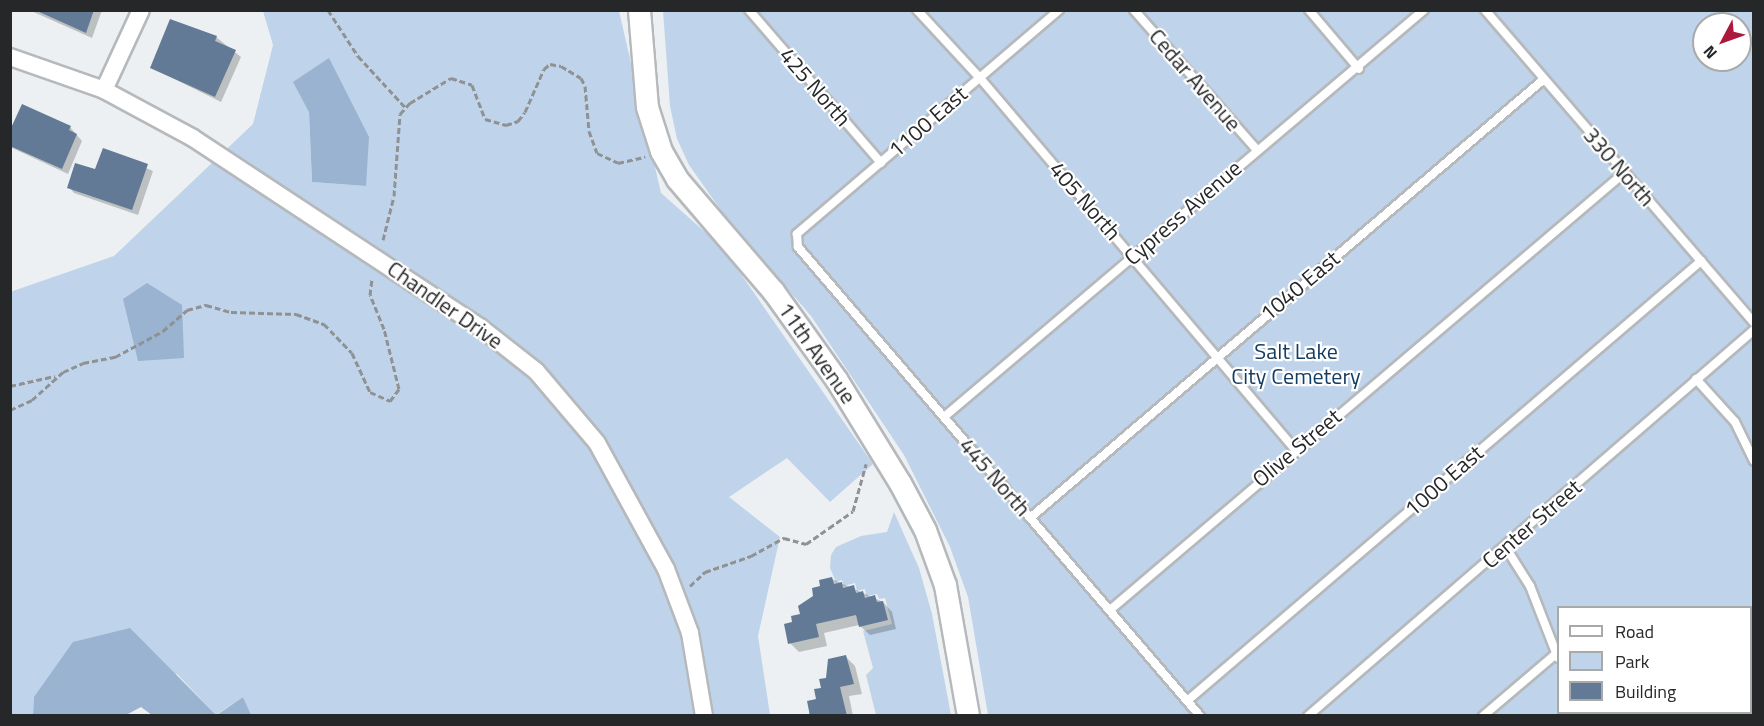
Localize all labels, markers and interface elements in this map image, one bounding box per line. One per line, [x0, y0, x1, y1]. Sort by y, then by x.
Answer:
north arrow [1692, 12, 1752, 72]
street label: Cedar Avenue [1143, 23, 1247, 137]
text: N [1697, 40, 1723, 65]
street label: 425 North [774, 42, 856, 132]
street label: 1100 East [883, 81, 973, 163]
street label: 330 North [1578, 122, 1660, 212]
street label: Cypress Avenue [1119, 155, 1247, 271]
street label: 405 North [1044, 156, 1126, 246]
street label: 1040 East [1255, 245, 1345, 327]
street label: Chandler Drive [382, 255, 508, 355]
street label: 11th Avenue [772, 297, 862, 409]
park label: Salt Lake City Cemetery [1231, 338, 1361, 390]
street label: Olive Street [1247, 403, 1347, 493]
street label: 445 North [954, 432, 1036, 522]
street label: 1000 East [1399, 440, 1489, 522]
street label: Center Street [1477, 474, 1587, 574]
legend [1557, 606, 1752, 714]
text: Road [1615, 618, 1654, 645]
text: Park [1615, 648, 1649, 675]
text: Building [1615, 678, 1676, 705]

